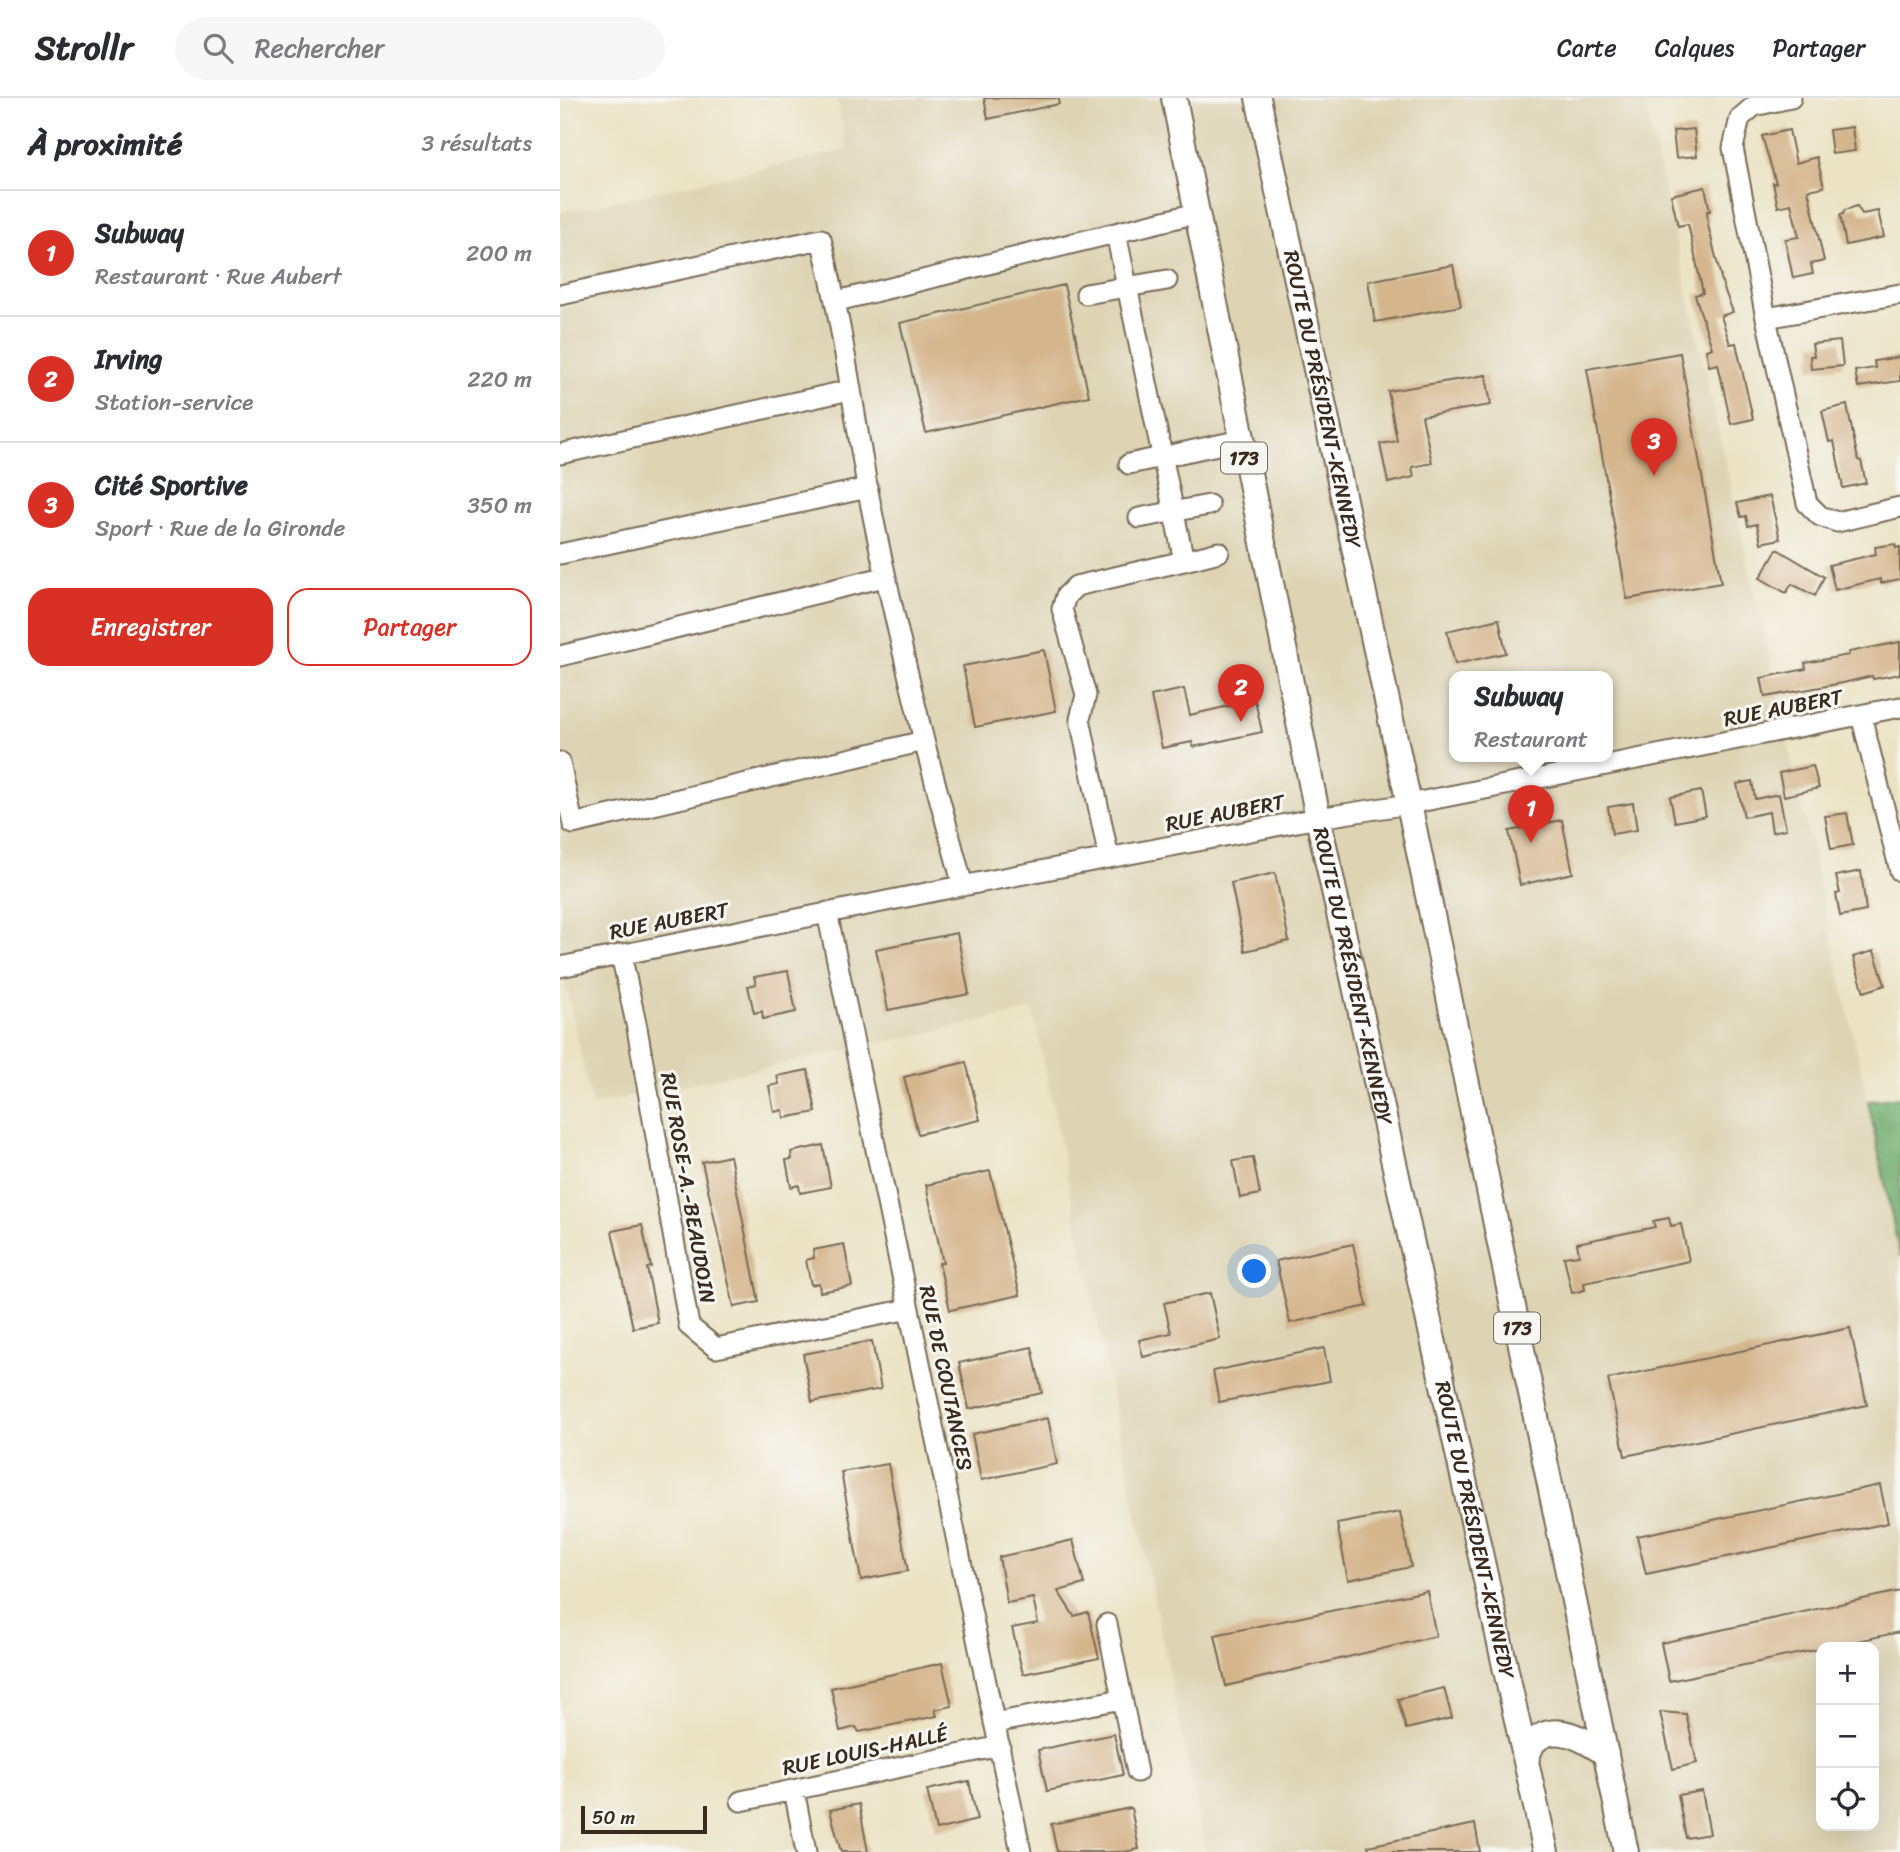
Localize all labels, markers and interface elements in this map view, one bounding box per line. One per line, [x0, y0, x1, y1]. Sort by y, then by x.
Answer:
search box [175, 17, 665, 80]
text: Strollr [35, 19, 133, 77]
text: Rechercher [255, 25, 384, 71]
text: Carte [1557, 27, 1617, 69]
text: Calques [1655, 27, 1734, 69]
text: Partager [1772, 27, 1865, 69]
icon: search [199, 29, 237, 67]
text: À proximité [28, 117, 182, 171]
text: 3 résultats [422, 123, 532, 164]
text: Subway [95, 210, 184, 256]
text: 1 [46, 233, 56, 274]
text: 200 m [466, 233, 532, 274]
street label: ROUTE DU PRÉSIDENT-KENNEDY [1272, 246, 1373, 553]
text: Restaurant · Rue Aubert [95, 256, 342, 297]
text: Irving [95, 336, 162, 382]
text: 2 [44, 359, 58, 400]
text: 220 m [467, 359, 532, 400]
text: Station-service [95, 382, 253, 423]
pin: 3 [1631, 418, 1677, 476]
road number: 173 [1221, 442, 1267, 474]
text: Cité Sportive [95, 462, 248, 508]
text: 3 [45, 485, 57, 526]
text: 350 m [467, 485, 532, 526]
text: Sport · Rue de la Gironde [95, 508, 345, 549]
button: Enregistrer [28, 588, 273, 666]
button: Partager [287, 588, 532, 666]
pin: 2 [1218, 664, 1264, 722]
popup [1449, 671, 1613, 762]
text: Subway [1474, 673, 1563, 719]
street label: RUE AUBERT [1720, 678, 1847, 738]
text: Restaurant [1474, 719, 1588, 760]
street label: RUE AUBERT [1162, 783, 1289, 843]
pin: 1 [1508, 785, 1554, 843]
street label: ROUTE DU PRÉSIDENT-KENNEDY [1302, 823, 1404, 1130]
street label: RUE AUBERT [606, 891, 733, 951]
street label: RUE ROSE-A.-BEAUDOIN [649, 1069, 727, 1307]
your location [1237, 1254, 1271, 1288]
street label: RUE DE COUTANCES [908, 1282, 984, 1474]
road number: 173 [1494, 1312, 1540, 1344]
street label: ROUTE DU PRÉSIDENT-KENNEDY [1424, 1377, 1527, 1684]
map controls [1816, 1642, 1879, 1831]
button: + [1816, 1642, 1879, 1705]
button: − [1816, 1705, 1879, 1768]
street label: RUE LOUIS-HALLÉ [779, 1715, 952, 1787]
button: locate [1816, 1768, 1879, 1831]
text: 50 m [592, 1801, 635, 1834]
scale bar [581, 1803, 707, 1835]

